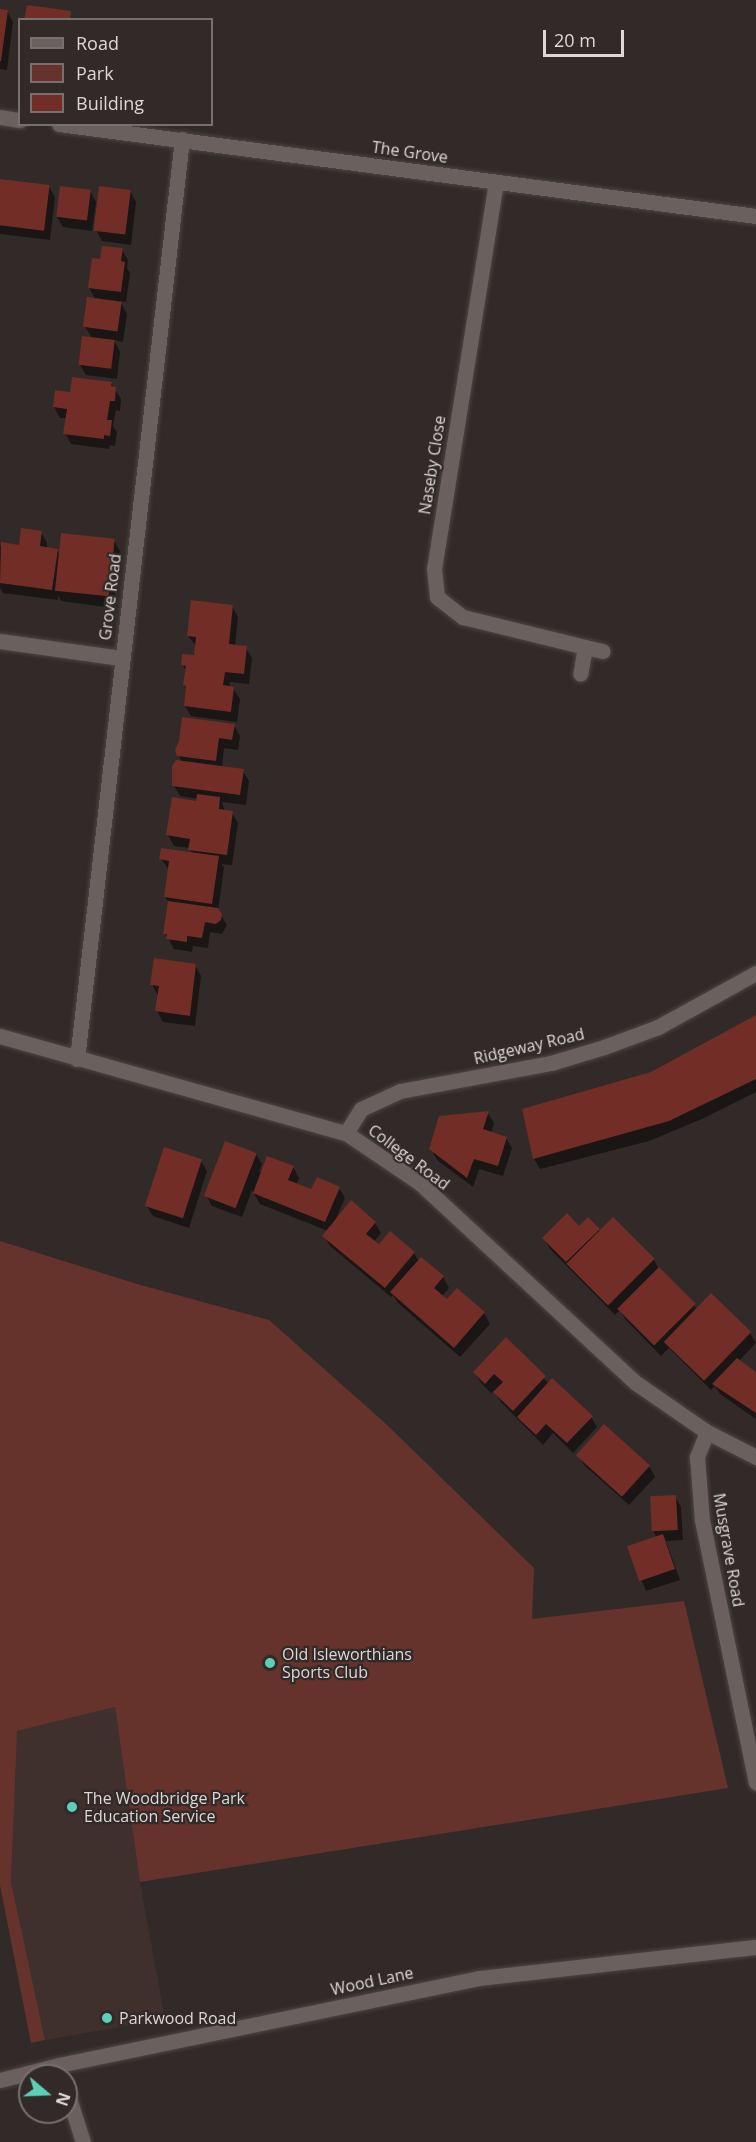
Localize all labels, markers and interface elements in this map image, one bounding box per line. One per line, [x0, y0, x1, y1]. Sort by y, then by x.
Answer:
legend [18, 18, 213, 126]
scale bar [546, 18, 627, 56]
text: 20 m [554, 28, 596, 52]
text: Road [76, 31, 119, 55]
text: Park [76, 61, 114, 85]
text: Building [76, 91, 144, 115]
street label: The Grove [371, 137, 449, 167]
street label: Naseby Close [415, 414, 449, 516]
street label: Grove Road [95, 553, 125, 641]
street label: Ridgeway Road [472, 1024, 586, 1068]
street label: College Road [365, 1120, 453, 1194]
street label: Musgrave Road [710, 1492, 748, 1608]
place label: Old Isleworthians Sports Club [282, 1644, 412, 1682]
marker: Old Isleworthians Sports Club [263, 1656, 277, 1670]
place label: The Woodbridge Park Education Service [84, 1788, 245, 1826]
marker: The Woodbridge Park Education Service [65, 1800, 79, 1814]
street label: Wood Lane [329, 1963, 415, 1999]
place label: Parkwood Road [119, 2008, 236, 2028]
marker: Parkwood Road [100, 2011, 114, 2025]
north arrow [18, 2064, 78, 2124]
text: N [51, 2089, 76, 2109]

